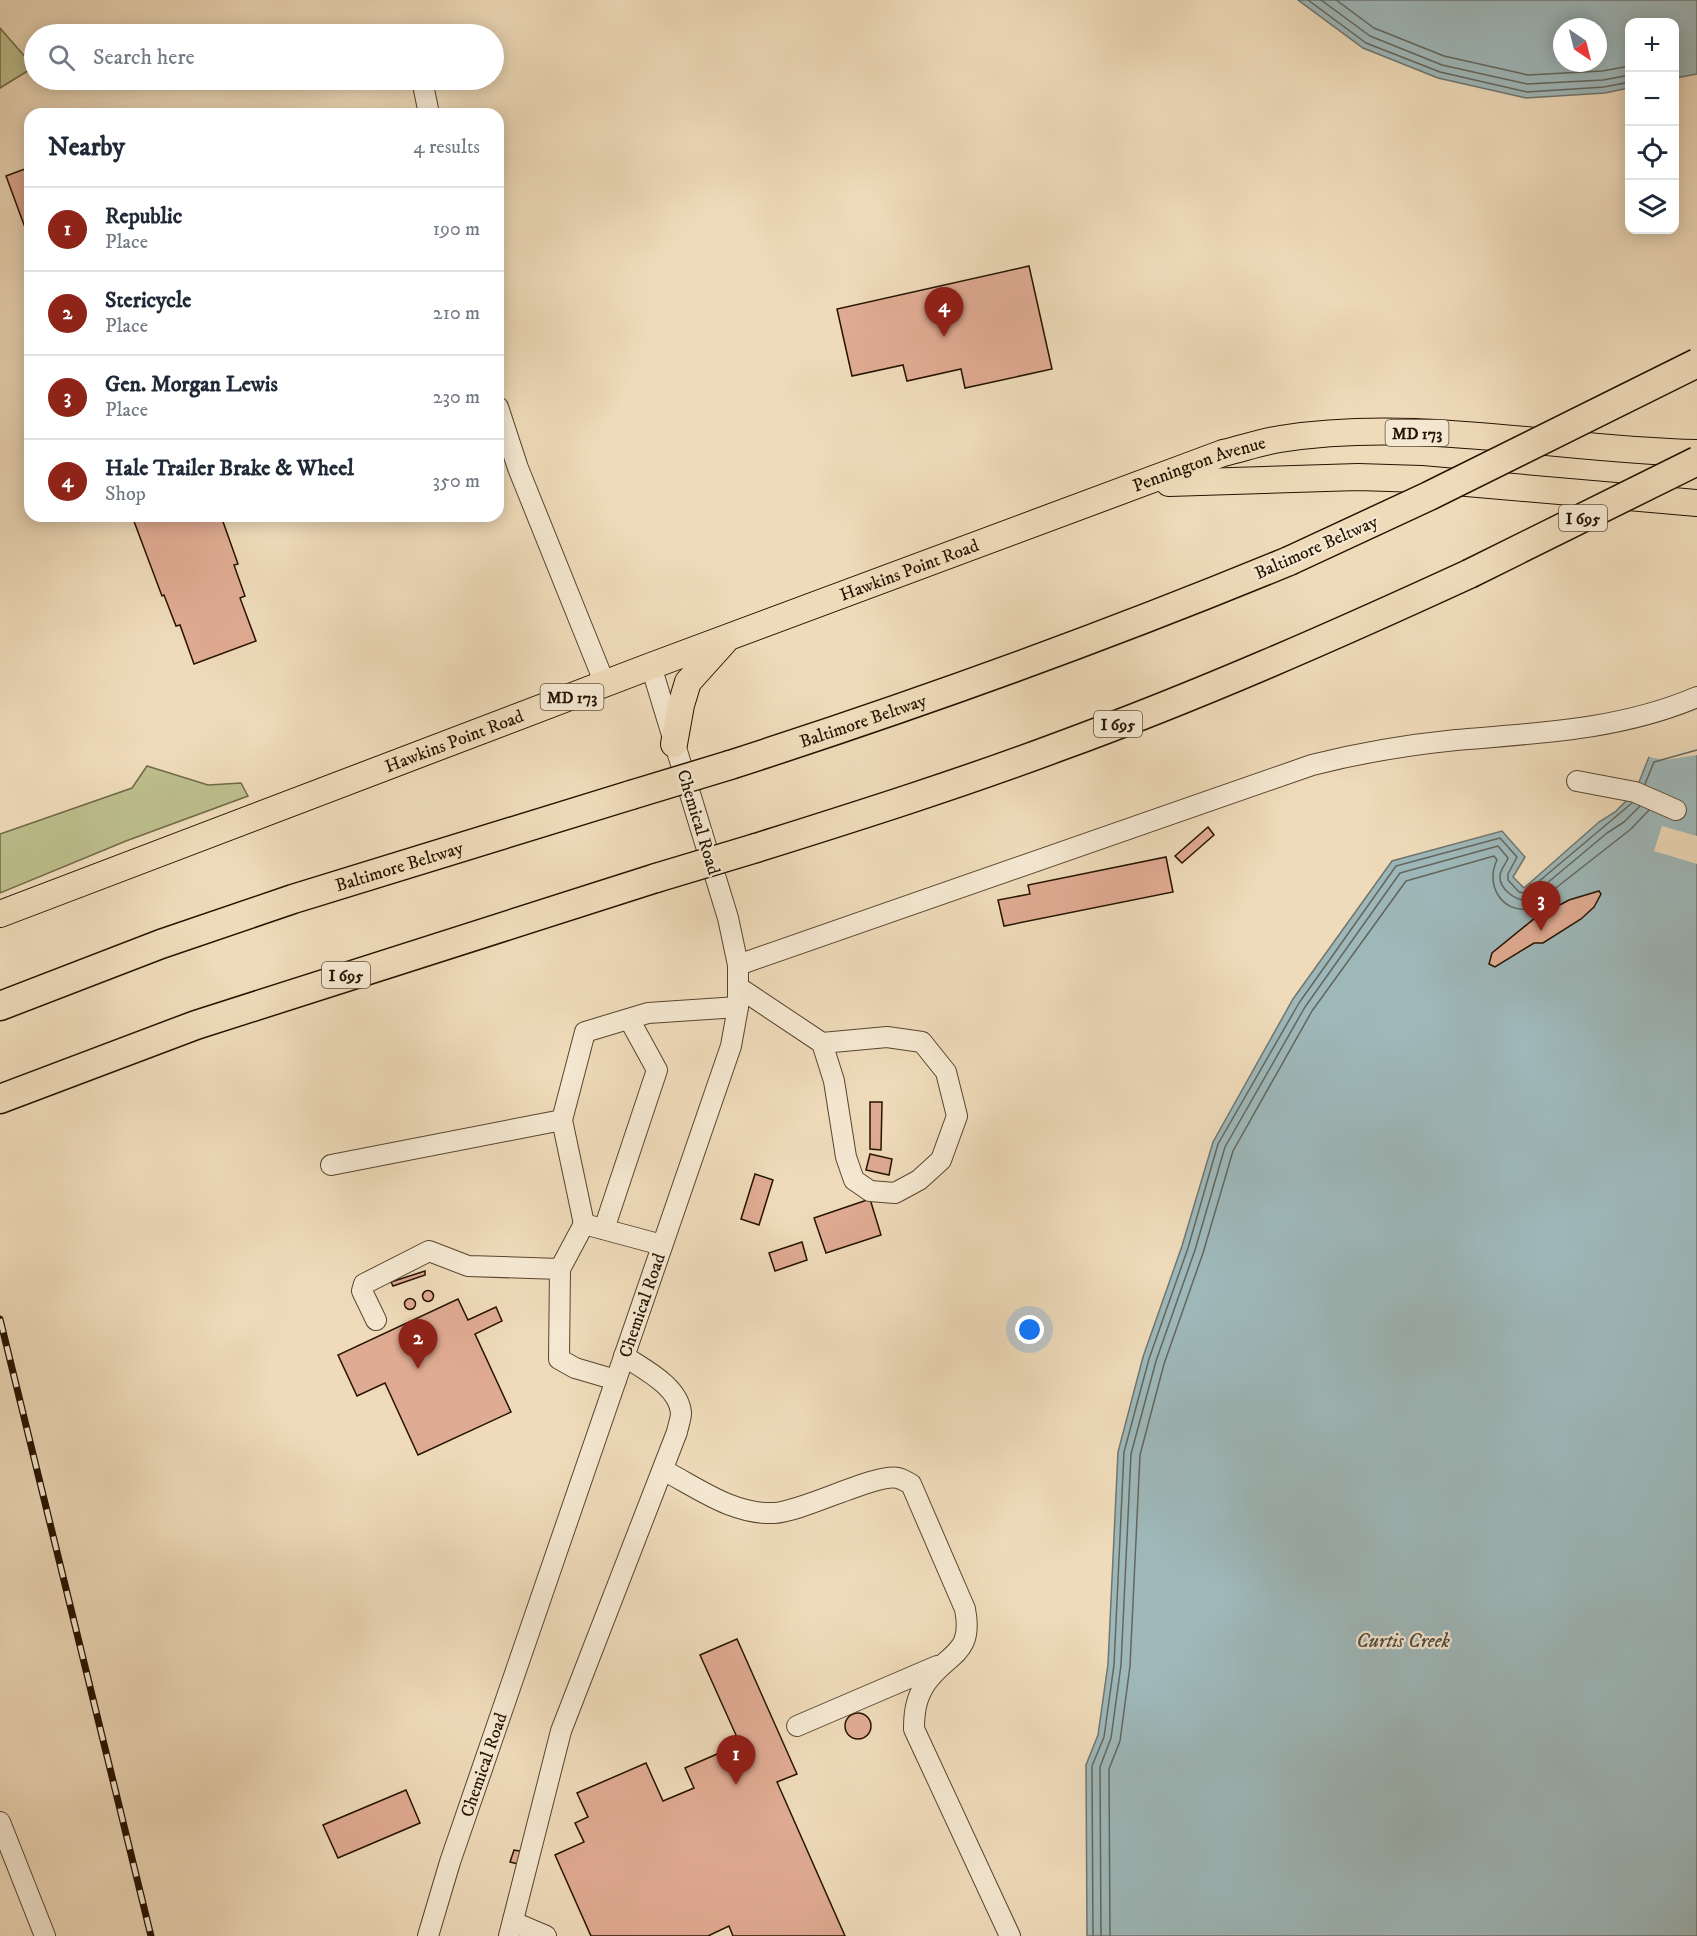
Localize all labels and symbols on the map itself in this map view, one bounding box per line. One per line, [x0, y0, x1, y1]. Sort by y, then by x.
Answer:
north arrow [1553, 18, 1607, 72]
pin: 4 [924, 288, 964, 337]
road number: MD 173 [1386, 420, 1448, 446]
street label: Pennington Avenue [1130, 432, 1268, 498]
road number: I 695 [1559, 505, 1607, 531]
street label: Baltimore Beltway [1251, 511, 1382, 585]
street label: Hawkins Point Road [837, 535, 982, 607]
road number: MD 173 [540, 684, 604, 710]
street label: Baltimore Beltway [797, 690, 930, 753]
street label: Hawkins Point Road [382, 706, 527, 778]
road number: I 695 [1094, 711, 1142, 737]
street label: Chemical Road [672, 767, 724, 878]
street label: Baltimore Beltway [333, 837, 466, 897]
pin: 3 [1522, 882, 1560, 931]
road number: I 695 [322, 962, 370, 988]
street label: Chemical Road [615, 1250, 671, 1361]
your location [1015, 1315, 1044, 1344]
pin: 2 [398, 1320, 438, 1369]
water label: Curtis Creek [1356, 1629, 1450, 1654]
street label: Chemical Road [456, 1710, 513, 1820]
pin: 1 [716, 1736, 756, 1785]

